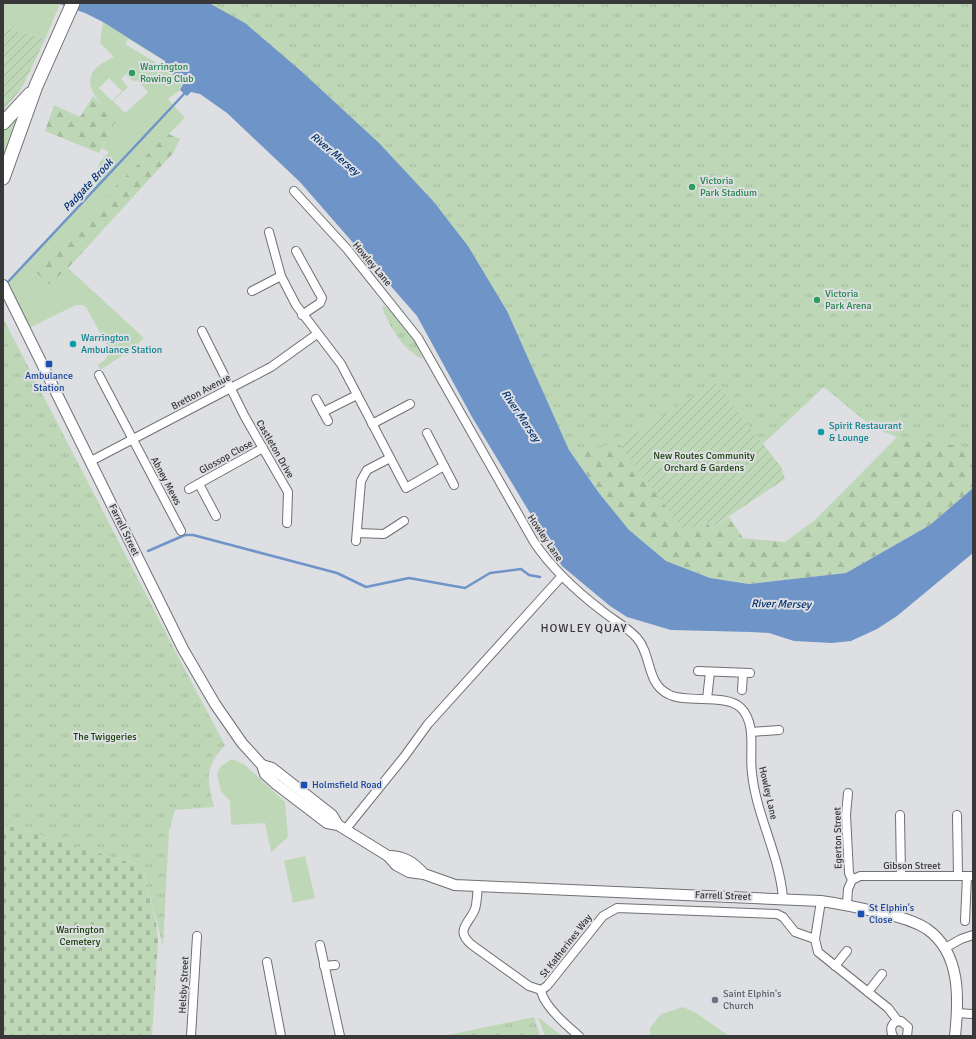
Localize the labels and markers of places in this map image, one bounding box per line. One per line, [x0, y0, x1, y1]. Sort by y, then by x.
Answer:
place label: Warrington Rowing Club [140, 61, 194, 85]
marker: Warrington Rowing Club [127, 68, 137, 78]
place label: Victoria Park Stadium [700, 175, 757, 199]
marker: Victoria Park Stadium [687, 182, 697, 192]
place label: Victoria Park Arena [825, 288, 872, 312]
marker: Victoria Park Arena [812, 295, 822, 305]
place label: Warrington Ambulance Station [81, 332, 162, 356]
marker: Warrington Ambulance Station [68, 339, 78, 349]
marker: Ambulance Station [44, 359, 54, 369]
place label: Ambulance Station [25, 370, 73, 394]
place label: Spirit Restaurant & Lounge [829, 420, 902, 444]
marker: Spirit Restaurant & Lounge [816, 427, 826, 437]
place label: Holmsfield Road [312, 779, 382, 791]
marker: Holmsfield Road [299, 780, 309, 790]
place label: St Elphin's Close [869, 902, 915, 926]
marker: St Elphin's Close [856, 909, 866, 919]
place label: Saint Elphin's Church [723, 988, 782, 1012]
marker: Saint Elphin's Church [710, 995, 720, 1005]

